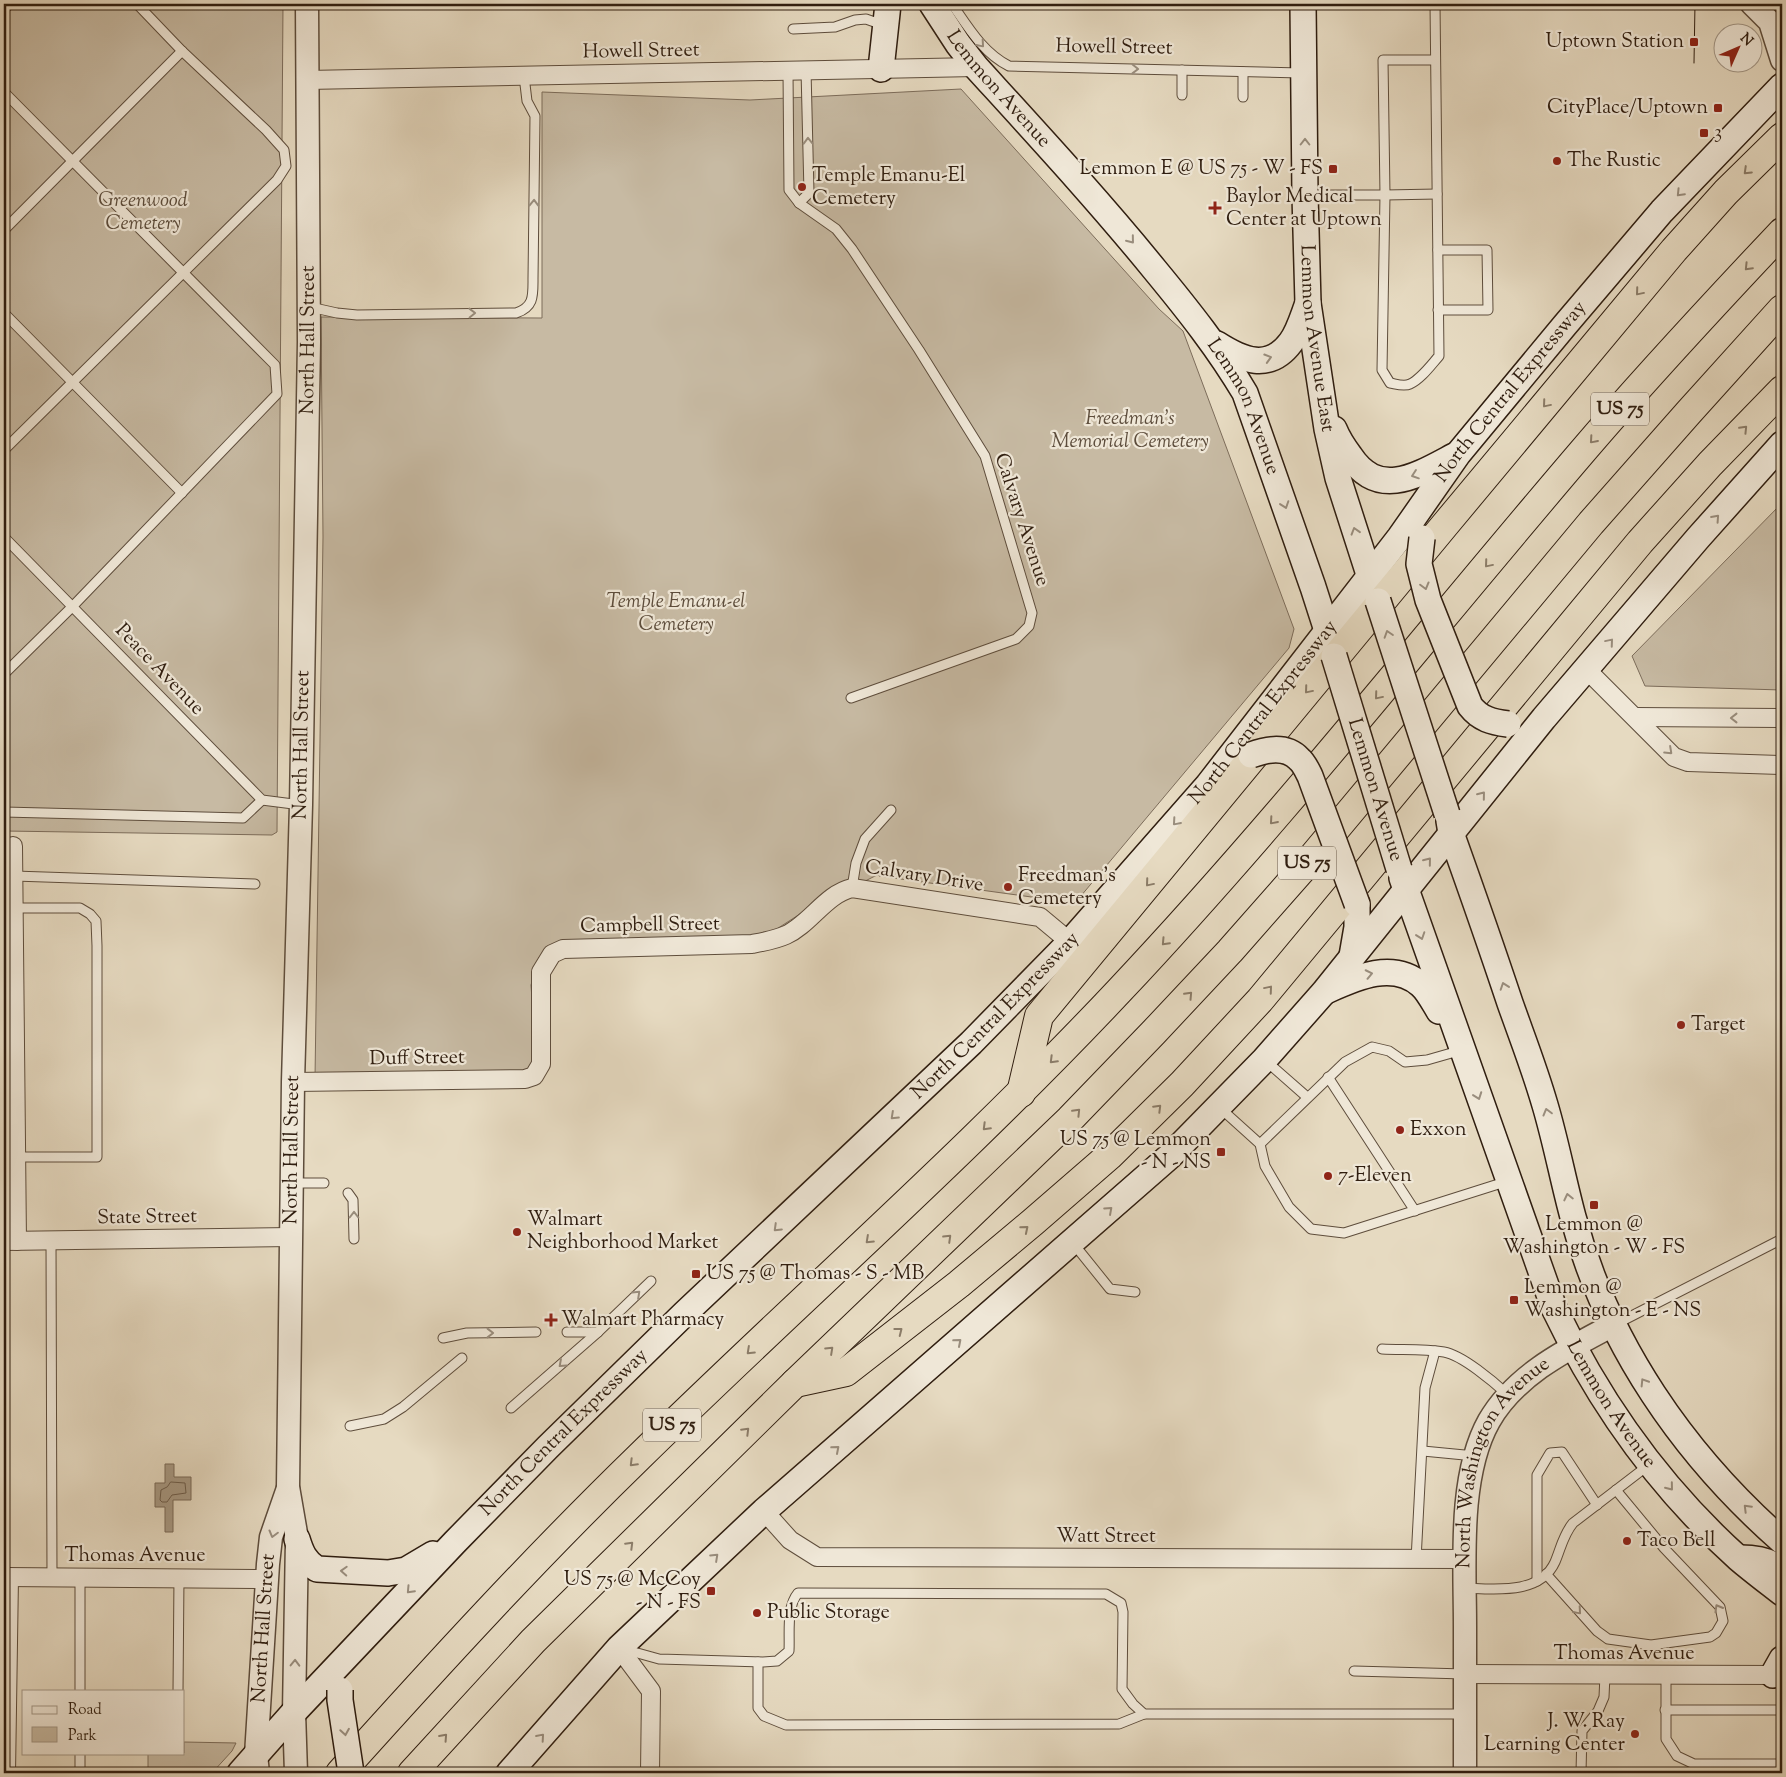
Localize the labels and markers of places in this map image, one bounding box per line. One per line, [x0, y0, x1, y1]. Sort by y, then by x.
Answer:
place label: Uptown Station [1546, 28, 1684, 57]
marker: Uptown Station [1688, 36, 1700, 48]
place label: CityPlace/Uptown [1547, 94, 1708, 123]
marker: CityPlace/Uptown [1712, 102, 1724, 114]
place label: 3 [1714, 119, 1722, 148]
marker: 3 [1698, 127, 1710, 139]
place label: The Rustic [1567, 147, 1661, 176]
place label: Lemmon E @ US 75 - W - FS [1080, 155, 1323, 184]
marker: The Rustic [1551, 155, 1563, 167]
place label: Temple Emanu-El Cemetery [812, 162, 966, 214]
marker: Lemmon E @ US 75 - W - FS [1327, 163, 1339, 175]
marker: Temple Emanu-El Cemetery [796, 181, 808, 193]
place label: Baylor Medical Center at Uptown [1226, 183, 1382, 235]
marker: Baylor Medical Center at Uptown [1208, 201, 1222, 215]
place label: Freedman's Cemetery [1018, 862, 1116, 914]
marker: Freedman's Cemetery [1002, 881, 1014, 893]
place label: Target [1691, 1011, 1746, 1040]
marker: Target [1675, 1019, 1687, 1031]
place label: Exxon [1410, 1116, 1467, 1145]
marker: Exxon [1394, 1124, 1406, 1136]
place label: US 75 @ Lemmon - N - NS [1060, 1126, 1211, 1178]
marker: US 75 @ Lemmon - N - NS [1215, 1146, 1227, 1158]
place label: 7-Eleven [1338, 1162, 1412, 1191]
marker: 7-Eleven [1322, 1170, 1334, 1182]
marker: Lemmon @ Washington - W - FS [1588, 1199, 1600, 1211]
place label: Walmart Neighborhood Market [527, 1206, 719, 1258]
place label: Lemmon @ Washington - W - FS [1503, 1211, 1685, 1263]
marker: Walmart Neighborhood Market [511, 1226, 523, 1238]
place label: US 75 @ Thomas - S - MB [706, 1260, 924, 1289]
marker: US 75 @ Thomas - S - MB [690, 1268, 702, 1280]
place label: Lemmon @ Washington - E - NS [1524, 1274, 1701, 1326]
marker: Lemmon @ Washington - E - NS [1508, 1294, 1520, 1306]
place label: Walmart Pharmacy [561, 1306, 724, 1335]
marker: Walmart Pharmacy [545, 1314, 557, 1326]
place label: Taco Bell [1637, 1527, 1716, 1556]
marker: Taco Bell [1621, 1535, 1633, 1547]
place label: US 75 @ McCoy - N - FS [564, 1566, 701, 1618]
marker: US 75 @ McCoy - N - FS [705, 1585, 717, 1597]
place label: Public Storage [767, 1599, 890, 1628]
marker: Public Storage [751, 1607, 763, 1619]
place label: J. W. Ray Learning Center [1484, 1708, 1625, 1760]
marker: J. W. Ray Learning Center [1629, 1728, 1641, 1740]

